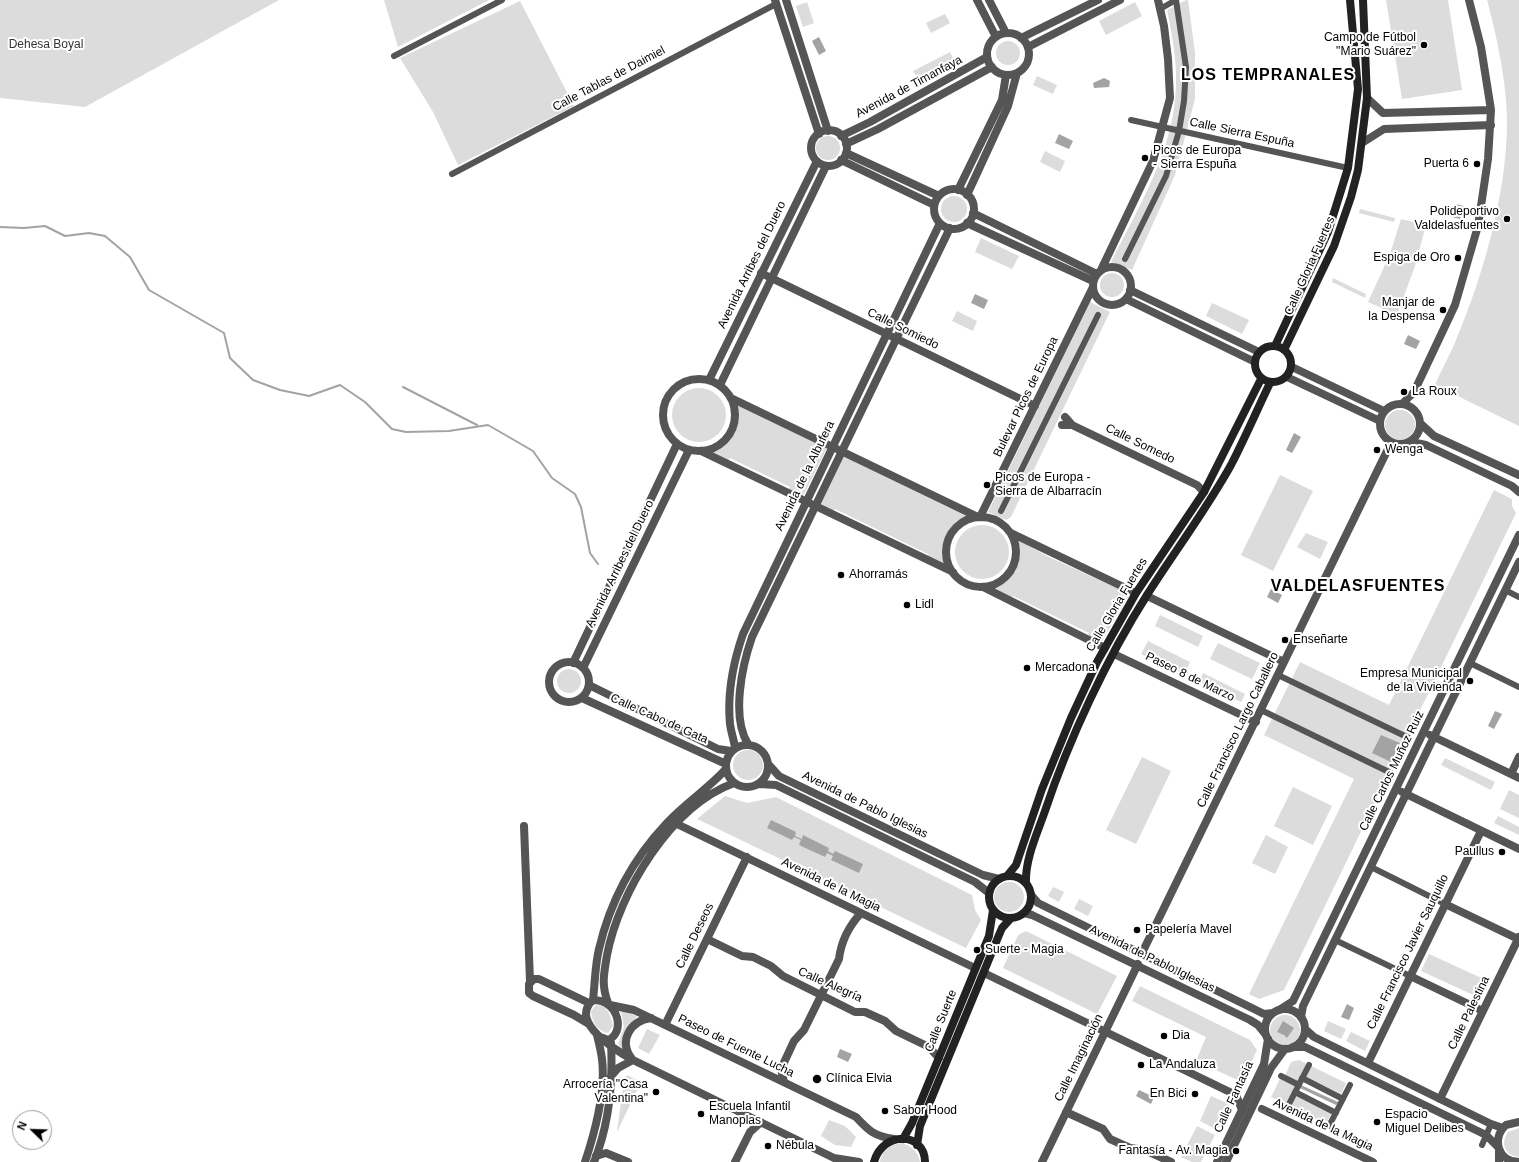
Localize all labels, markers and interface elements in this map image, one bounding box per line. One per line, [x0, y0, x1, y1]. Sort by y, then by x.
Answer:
place label: Campo de Fútbol "Mario Suárez" [1324, 31, 1416, 59]
park label: Dehesa Boyal [9, 38, 83, 52]
marker: Campo de Fútbol "Mario Suárez" [1419, 40, 1429, 50]
street label: Calle Tablas de Daimiel [550, 43, 668, 115]
street label: Avenida de Timanfaya [853, 53, 965, 121]
district label: LOS TEMPRANALES [1181, 66, 1355, 86]
street label: Calle Sierra Espuña [1188, 115, 1296, 151]
place label: Picos de Europa - Sierra Espuña [1153, 144, 1241, 172]
marker: Picos de Europa - Sierra Espuña [1140, 153, 1150, 163]
place label: Puerta 6 [1424, 157, 1469, 171]
marker: Puerta 6 [1472, 159, 1482, 169]
street label: Avenida Arribes del Duero [715, 199, 789, 331]
place label: Polideportivo Valdelasfuentes [1414, 205, 1499, 233]
street label: Calle Gloria Fuertes [1282, 214, 1338, 318]
marker: Polideportivo Valdelasfuentes [1502, 214, 1512, 224]
place label: Espiga de Oro [1373, 251, 1450, 265]
marker: Espiga de Oro [1453, 253, 1463, 263]
place label: Manjar de la Despensa [1368, 296, 1435, 324]
street label: Calle Somiedo [865, 305, 941, 353]
marker: Manjar de la Despensa [1438, 305, 1448, 315]
street label: Bulevar Picos de Europa [991, 334, 1061, 460]
place label: La Roux [1412, 385, 1457, 399]
marker: La Roux [1399, 387, 1409, 397]
street label: Avenida de la Albufera [772, 419, 838, 533]
street label: Calle Somedo [1103, 421, 1177, 467]
place label: Wenga [1385, 443, 1423, 457]
marker: Wenga [1372, 445, 1382, 455]
place label: Picos de Europa - Sierra de Albarracín [995, 471, 1102, 499]
marker: Picos de Europa - Sierra de Albarracín [982, 480, 992, 490]
street label: Avenida Arribes del Duero [583, 498, 657, 630]
street label: Calle Gloria Fuertes [1083, 556, 1151, 654]
place label: Ahorramás [849, 568, 908, 582]
marker: Ahorramás [836, 570, 846, 580]
district label: VALDELASFUENTES [1271, 577, 1445, 597]
place label: Lidl [915, 598, 934, 612]
marker: Lidl [902, 600, 912, 610]
place label: Enseñarte [1293, 633, 1348, 647]
marker: Enseñarte [1280, 635, 1290, 645]
street label: Paseo 8 de Marzo [1143, 649, 1237, 705]
street label: Calle Francisco Largo Caballero [1194, 650, 1282, 810]
place label: Mercadona [1035, 661, 1095, 675]
marker: Mercadona [1022, 663, 1032, 673]
place label: Empresa Municipal de la Vivienda [1360, 667, 1462, 695]
marker: Empresa Municipal de la Vivienda [1465, 676, 1475, 686]
street label: Calle Cabo de Gata [608, 691, 710, 747]
street label: Calle Carlos Muñoz Ruiz [1357, 709, 1427, 833]
street label: Avenida de Pablo Iglesias [800, 768, 930, 842]
place label: Paullus [1455, 845, 1494, 859]
marker: Paullus [1497, 847, 1507, 857]
street label: Avenida de la Magia [779, 855, 883, 915]
street label: Calle Francisco Javier Sauquillo [1364, 872, 1452, 1032]
street label: Calle Deseos [673, 901, 717, 971]
street label: Avenida de Pablo Iglesias [1087, 922, 1217, 996]
place label: Papelería Mavel [1145, 923, 1232, 937]
marker: Papelería Mavel [1132, 925, 1142, 935]
place label: Suerte - Magia [985, 943, 1064, 957]
marker: Suerte - Magia [972, 945, 982, 955]
street label: Calle Alegría [796, 964, 864, 1006]
street label: Calle Palestina [1445, 974, 1493, 1052]
street label: Calle Suerte [922, 988, 960, 1054]
street label: Paseo de Fuente Lucha [676, 1012, 796, 1080]
street label: Calle Imaginación [1052, 1012, 1106, 1104]
place label: Dia [1172, 1029, 1190, 1043]
marker: Dia [1159, 1031, 1169, 1041]
place label: La Andaluza [1149, 1058, 1216, 1072]
street label: Calle Fantasía [1211, 1059, 1257, 1135]
marker: La Andaluza [1136, 1060, 1146, 1070]
place label: Clínica Elvia [826, 1072, 892, 1086]
marker: Clínica Elvia [811, 1073, 823, 1085]
place label: Arrocería "Casa Valentina" [563, 1078, 648, 1106]
marker: Arrocería "Casa Valentina" [651, 1087, 661, 1097]
place label: En Bici [1150, 1087, 1187, 1101]
marker: En Bici [1190, 1089, 1200, 1099]
street label: Avenida de la Magia [1271, 1096, 1375, 1154]
place label: Escuela Infantil Manoplas [709, 1100, 790, 1128]
place label: Sabor Hood [893, 1104, 957, 1118]
marker: Sabor Hood [880, 1106, 890, 1116]
place label: Espacio Miguel Delibes [1385, 1108, 1464, 1136]
marker: Escuela Infantil Manoplas [696, 1109, 706, 1119]
north arrow [12, 1110, 52, 1150]
marker: Espacio Miguel Delibes [1372, 1117, 1382, 1127]
text: N [15, 1120, 29, 1132]
place label: Nébula [776, 1139, 814, 1153]
marker: Nébula [763, 1141, 773, 1151]
place label: Fantasía - Av. Magia [1118, 1144, 1228, 1158]
marker: Fantasía - Av. Magia [1231, 1146, 1241, 1156]

